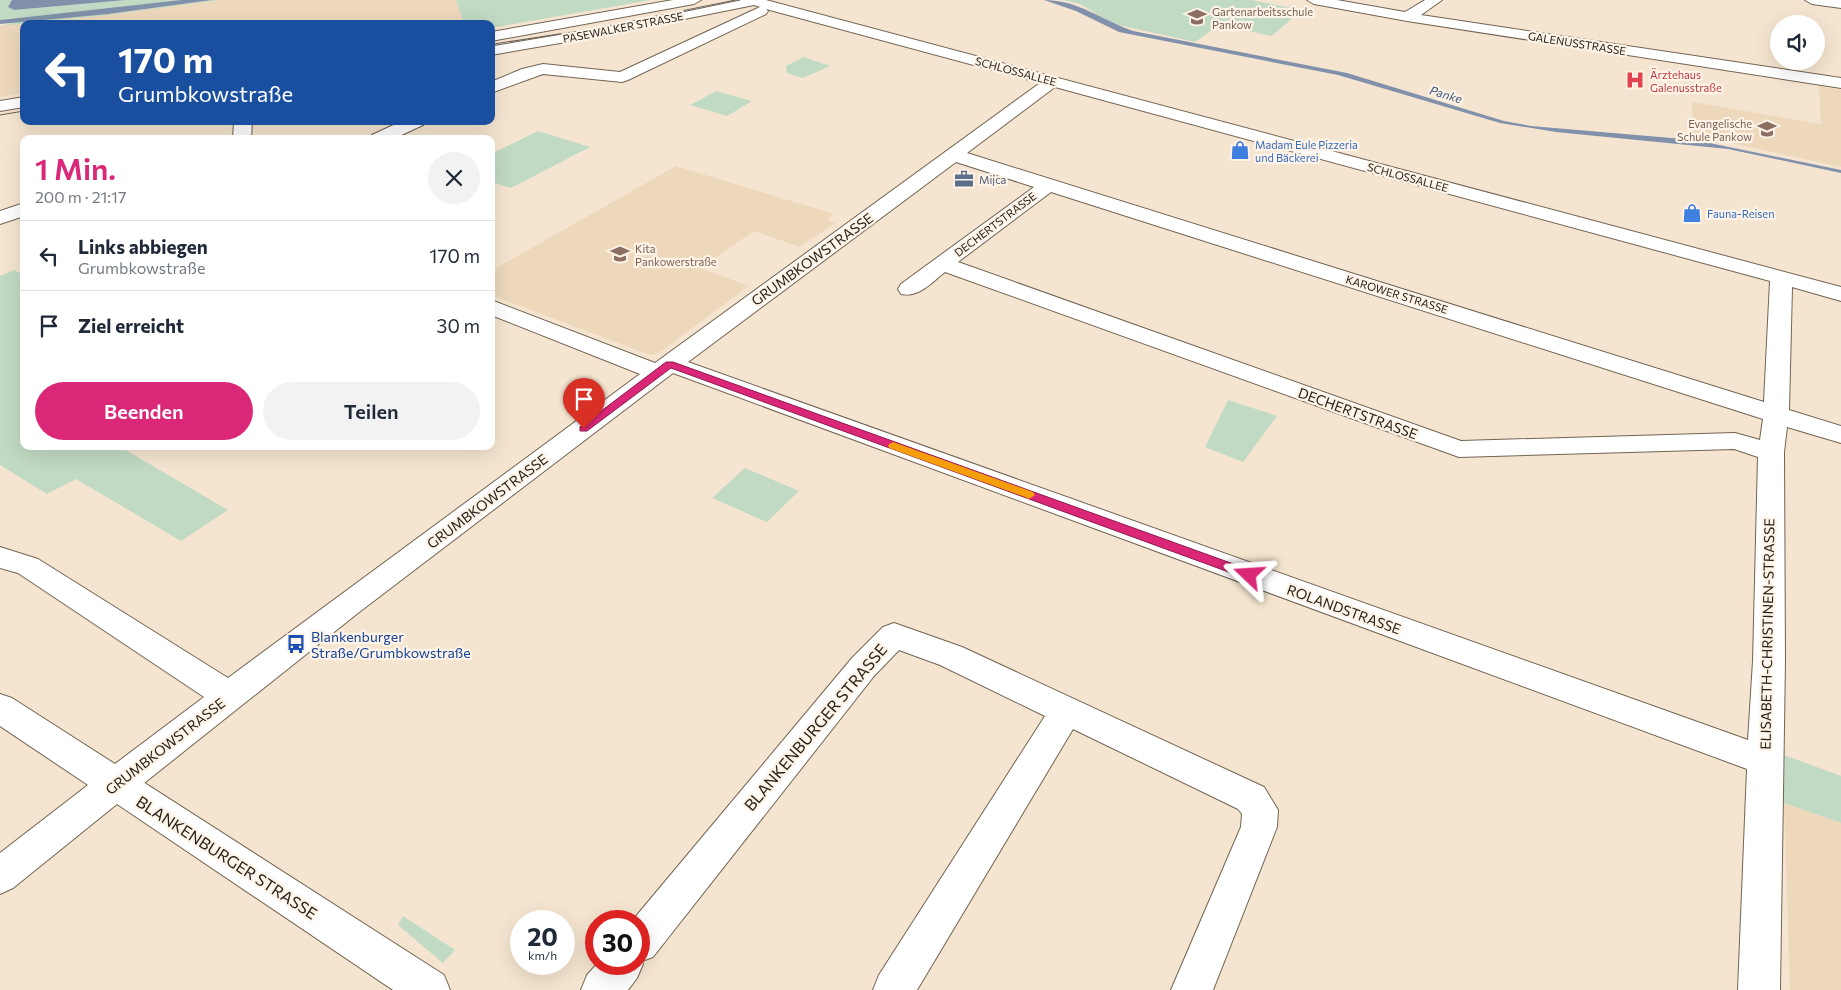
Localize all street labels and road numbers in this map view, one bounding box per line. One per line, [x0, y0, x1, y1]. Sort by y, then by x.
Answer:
street label: PASEWALKER STRASSE [562, 9, 684, 45]
street label: GALENUSSTRASSE [1527, 29, 1627, 57]
street label: SCHLOSSALLEE [974, 54, 1058, 88]
street label: SCHLOSSALLEE [1366, 160, 1450, 194]
street label: DECHERTSTRASSE [952, 189, 1038, 259]
street label: GRUMBKOWSTRASSE [748, 209, 876, 309]
street label: KAROWER STRASSE [1344, 272, 1450, 316]
street label: DECHERTSTRASSE [1296, 383, 1420, 443]
street label: GRUMBKOWSTRASSE [423, 450, 551, 552]
street label: ELISABETH-CHRISTINEN-STRASSE [1756, 518, 1778, 750]
street label: ROLANDSTRASSE [1285, 581, 1403, 637]
street label: BLANKENBURGER STRASSE [740, 640, 890, 814]
street label: GRUMBKOWSTRASSE [102, 694, 228, 798]
street label: BLANKENBURGER STRASSE [133, 791, 321, 923]

